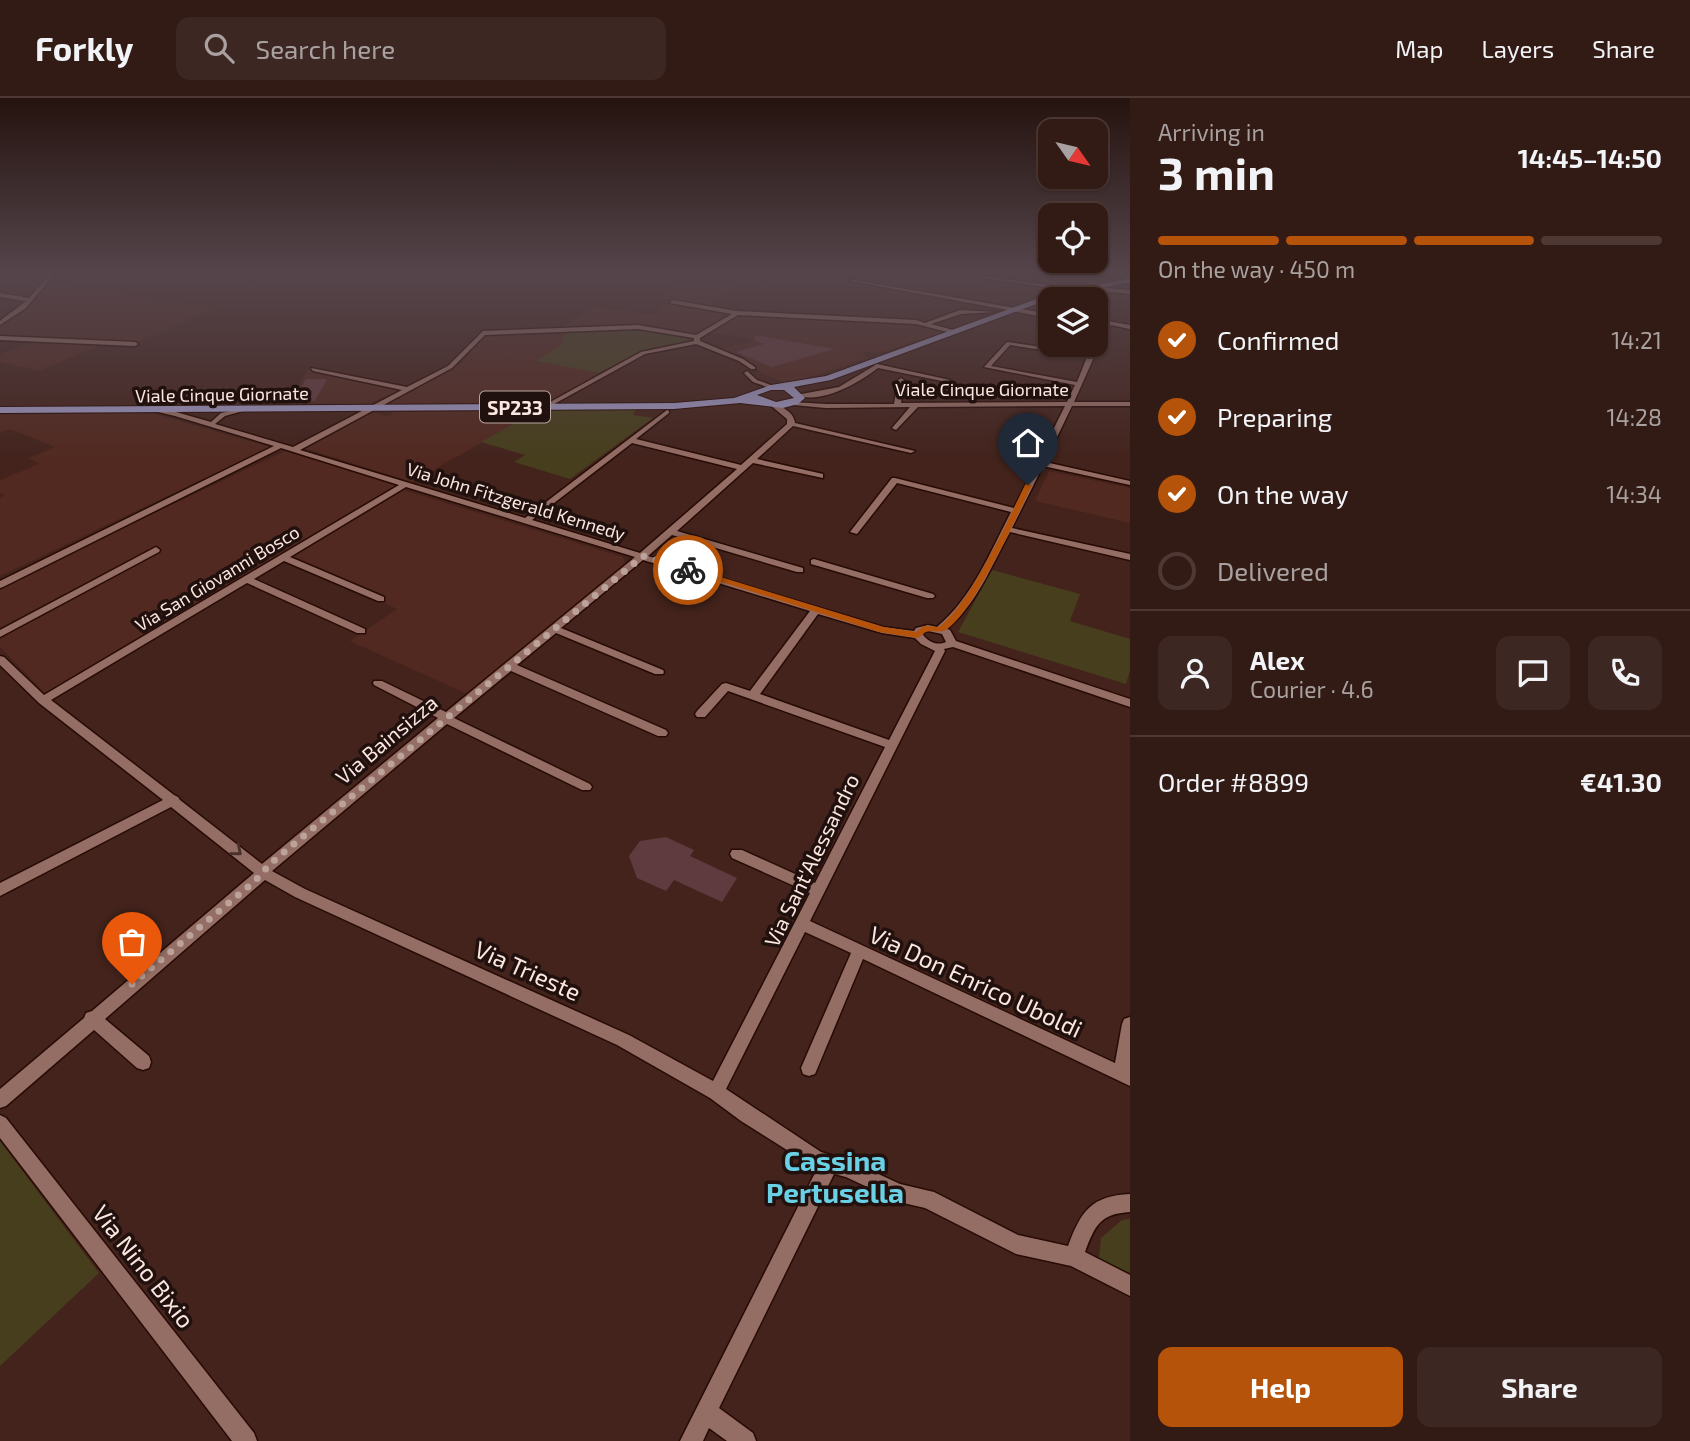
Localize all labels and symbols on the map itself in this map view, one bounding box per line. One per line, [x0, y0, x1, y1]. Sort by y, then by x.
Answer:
north arrow [1038, 119, 1108, 189]
street label: Viale Cinque Giornate [895, 378, 1069, 400]
street label: Viale Cinque Giornate [135, 381, 309, 407]
road number: SP233 [480, 392, 550, 422]
pin [998, 413, 1058, 485]
street label: Via John Fitzgerald Kennedy [404, 457, 628, 545]
street label: Via San Giovanni Bosco [131, 520, 303, 636]
courier [653, 535, 723, 605]
street label: Via Bainsizza [330, 689, 442, 789]
street label: Via Sant'Alessandro [758, 770, 864, 950]
one-way arrow [229, 843, 242, 855]
pin [102, 912, 162, 984]
street label: Via Don Enrico Uboldi [865, 919, 1087, 1043]
street label: Via Trieste [471, 934, 585, 1006]
district label: Cassina Pertusella [766, 1143, 904, 1209]
street label: Via Nino Bixio [87, 1199, 201, 1333]

